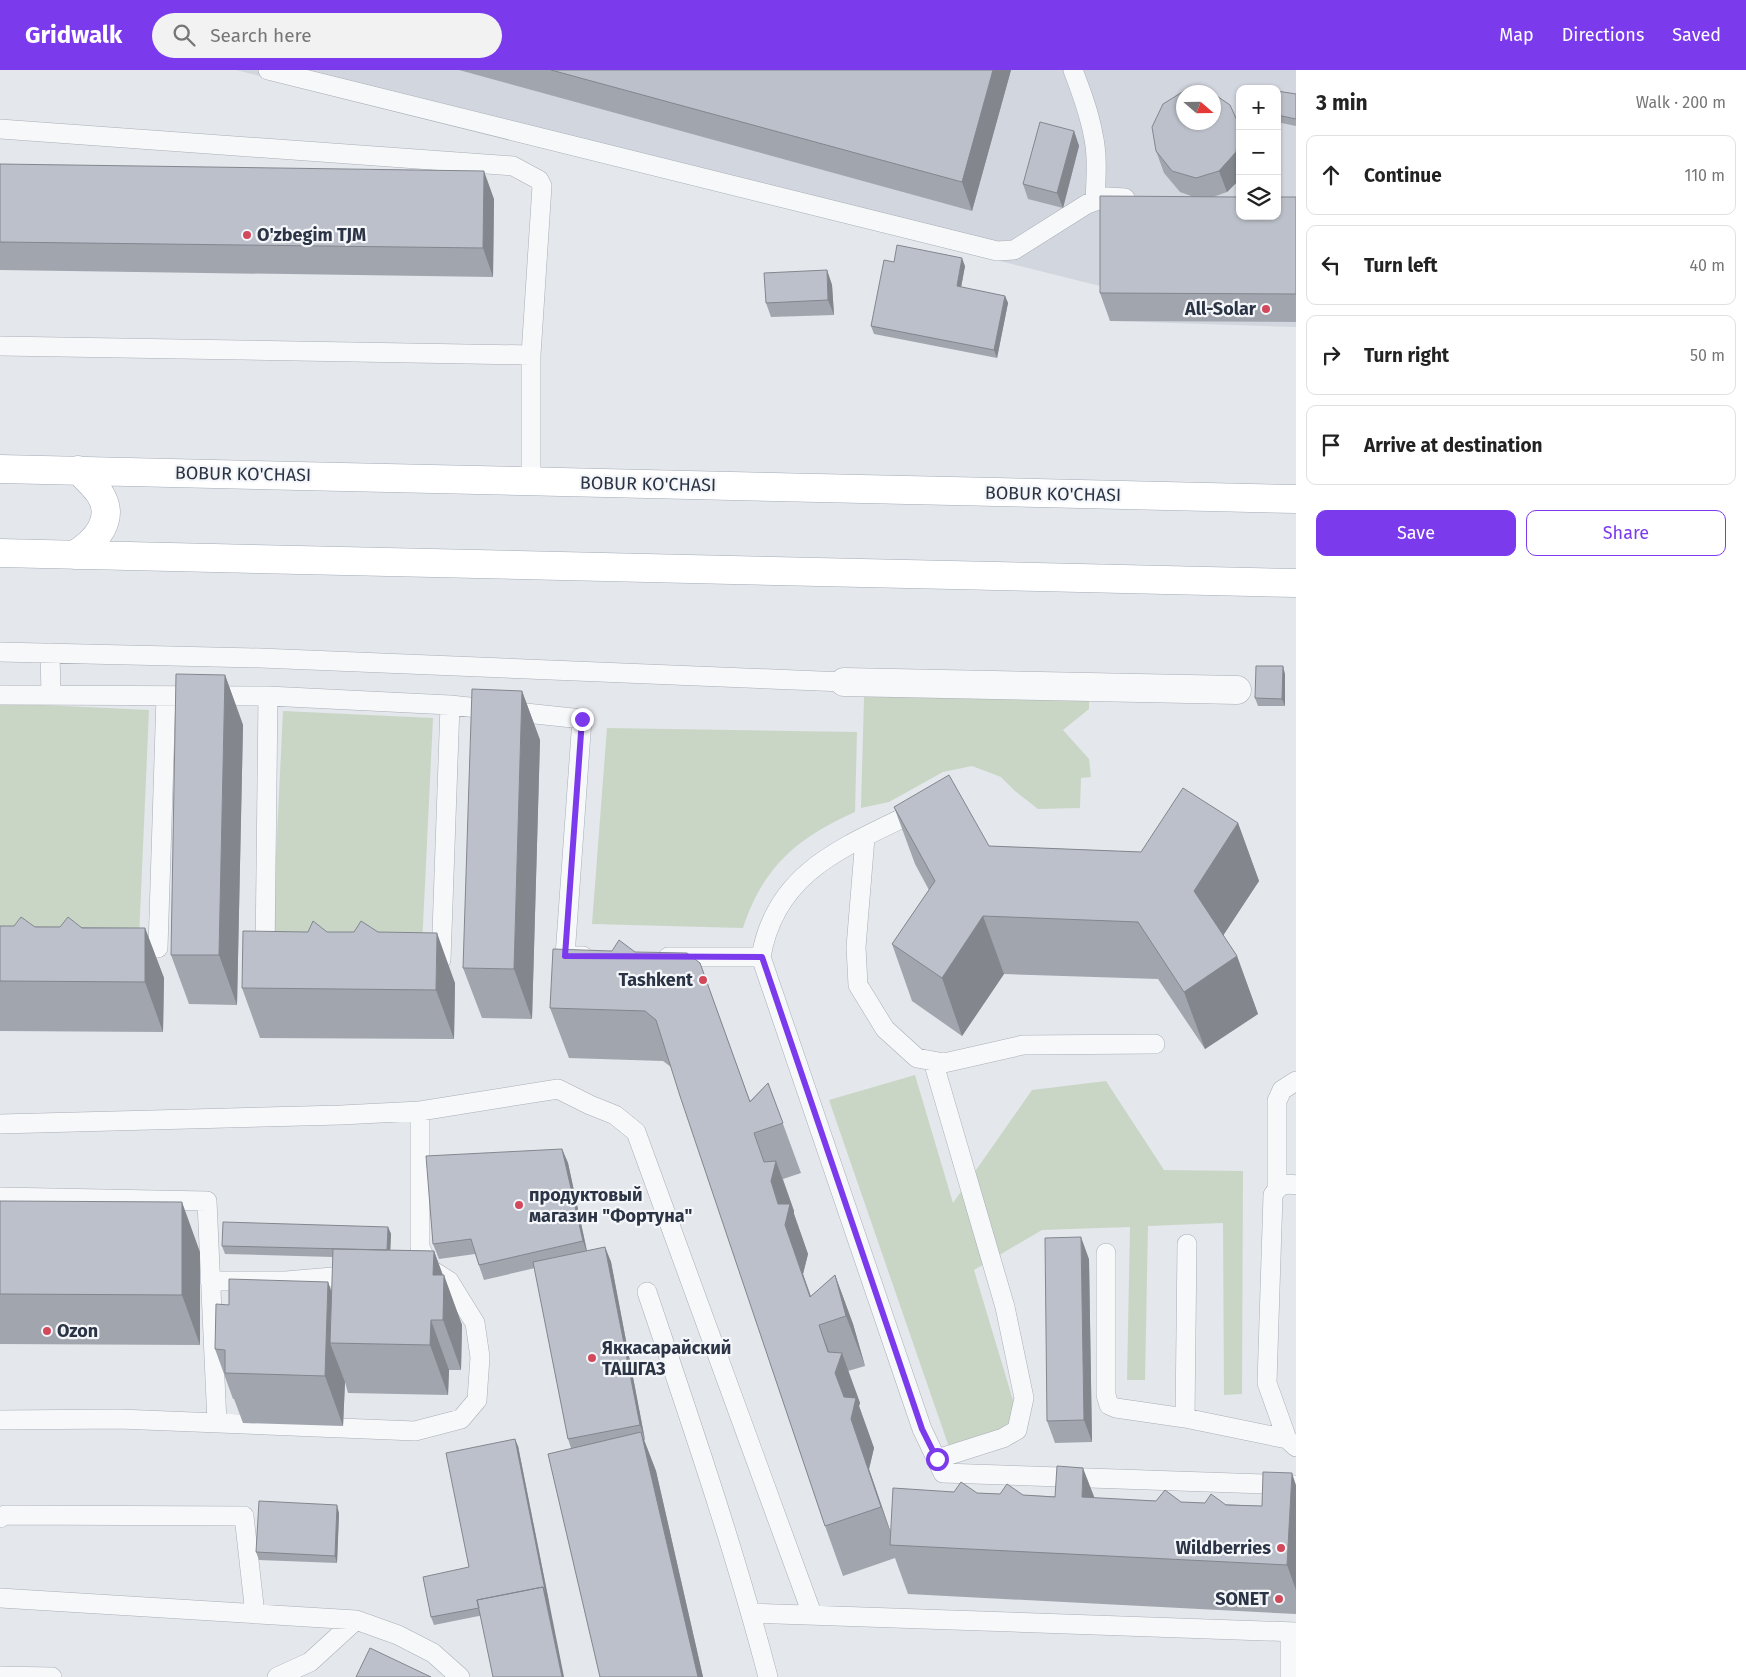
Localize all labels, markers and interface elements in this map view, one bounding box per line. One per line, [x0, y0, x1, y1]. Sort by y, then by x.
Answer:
search box [152, 13, 502, 58]
text: Gridwalk [25, 21, 122, 49]
icon: search [170, 21, 198, 49]
text: Search here [210, 24, 312, 47]
text: Map [1499, 24, 1534, 46]
text: Directions [1562, 24, 1644, 46]
text: Saved [1672, 24, 1721, 46]
north arrow [1176, 85, 1221, 130]
map controls [1236, 85, 1281, 220]
button: + [1236, 85, 1281, 130]
text: 3 min [1316, 90, 1368, 116]
text: Walk · 200 m [1636, 93, 1726, 112]
button: − [1236, 130, 1281, 175]
icon: ahead [1317, 161, 1345, 189]
text: Continue [1364, 164, 1442, 187]
text: 110 m [1684, 166, 1725, 185]
button: layers [1236, 175, 1281, 220]
place label: O'zbegim TJM [257, 224, 366, 246]
marker: O'zbegim TJM [241, 229, 253, 241]
icon: left [1317, 251, 1345, 279]
text: Turn left [1364, 254, 1438, 277]
text: 40 m [1690, 256, 1725, 275]
place label: All-Solar [1184, 298, 1257, 320]
marker: All-Solar [1260, 303, 1272, 315]
icon: right [1317, 341, 1345, 369]
text: Turn right [1364, 344, 1449, 367]
text: 50 m [1690, 346, 1725, 365]
icon: arrive [1317, 431, 1345, 459]
text: Arrive at destination [1364, 434, 1543, 457]
street label: BOBUR KO'CHASI [175, 462, 311, 486]
street label: BOBUR KO'CHASI [580, 472, 716, 496]
street label: BOBUR KO'CHASI [985, 482, 1121, 506]
button: Save [1316, 510, 1516, 556]
button: Share [1526, 510, 1726, 556]
route end [571, 708, 594, 731]
place label: Tashkent [618, 969, 694, 991]
marker: Tashkent [697, 974, 709, 986]
place label: продуктовый магазин "Фортуна" [529, 1184, 692, 1227]
marker: продуктовый магазин "Фортуна" [513, 1199, 525, 1211]
place label: Ozon [57, 1320, 98, 1342]
marker: Ozon [41, 1325, 53, 1337]
place label: Яккасарайский ТАШГАЗ [602, 1337, 731, 1380]
marker: Яккасарайский ТАШГАЗ [586, 1352, 598, 1364]
route start [926, 1448, 949, 1471]
place label: Wildberries [1176, 1537, 1271, 1559]
marker: Wildberries [1275, 1542, 1287, 1554]
place label: SONET [1215, 1588, 1269, 1610]
marker: SONET [1273, 1593, 1285, 1605]

